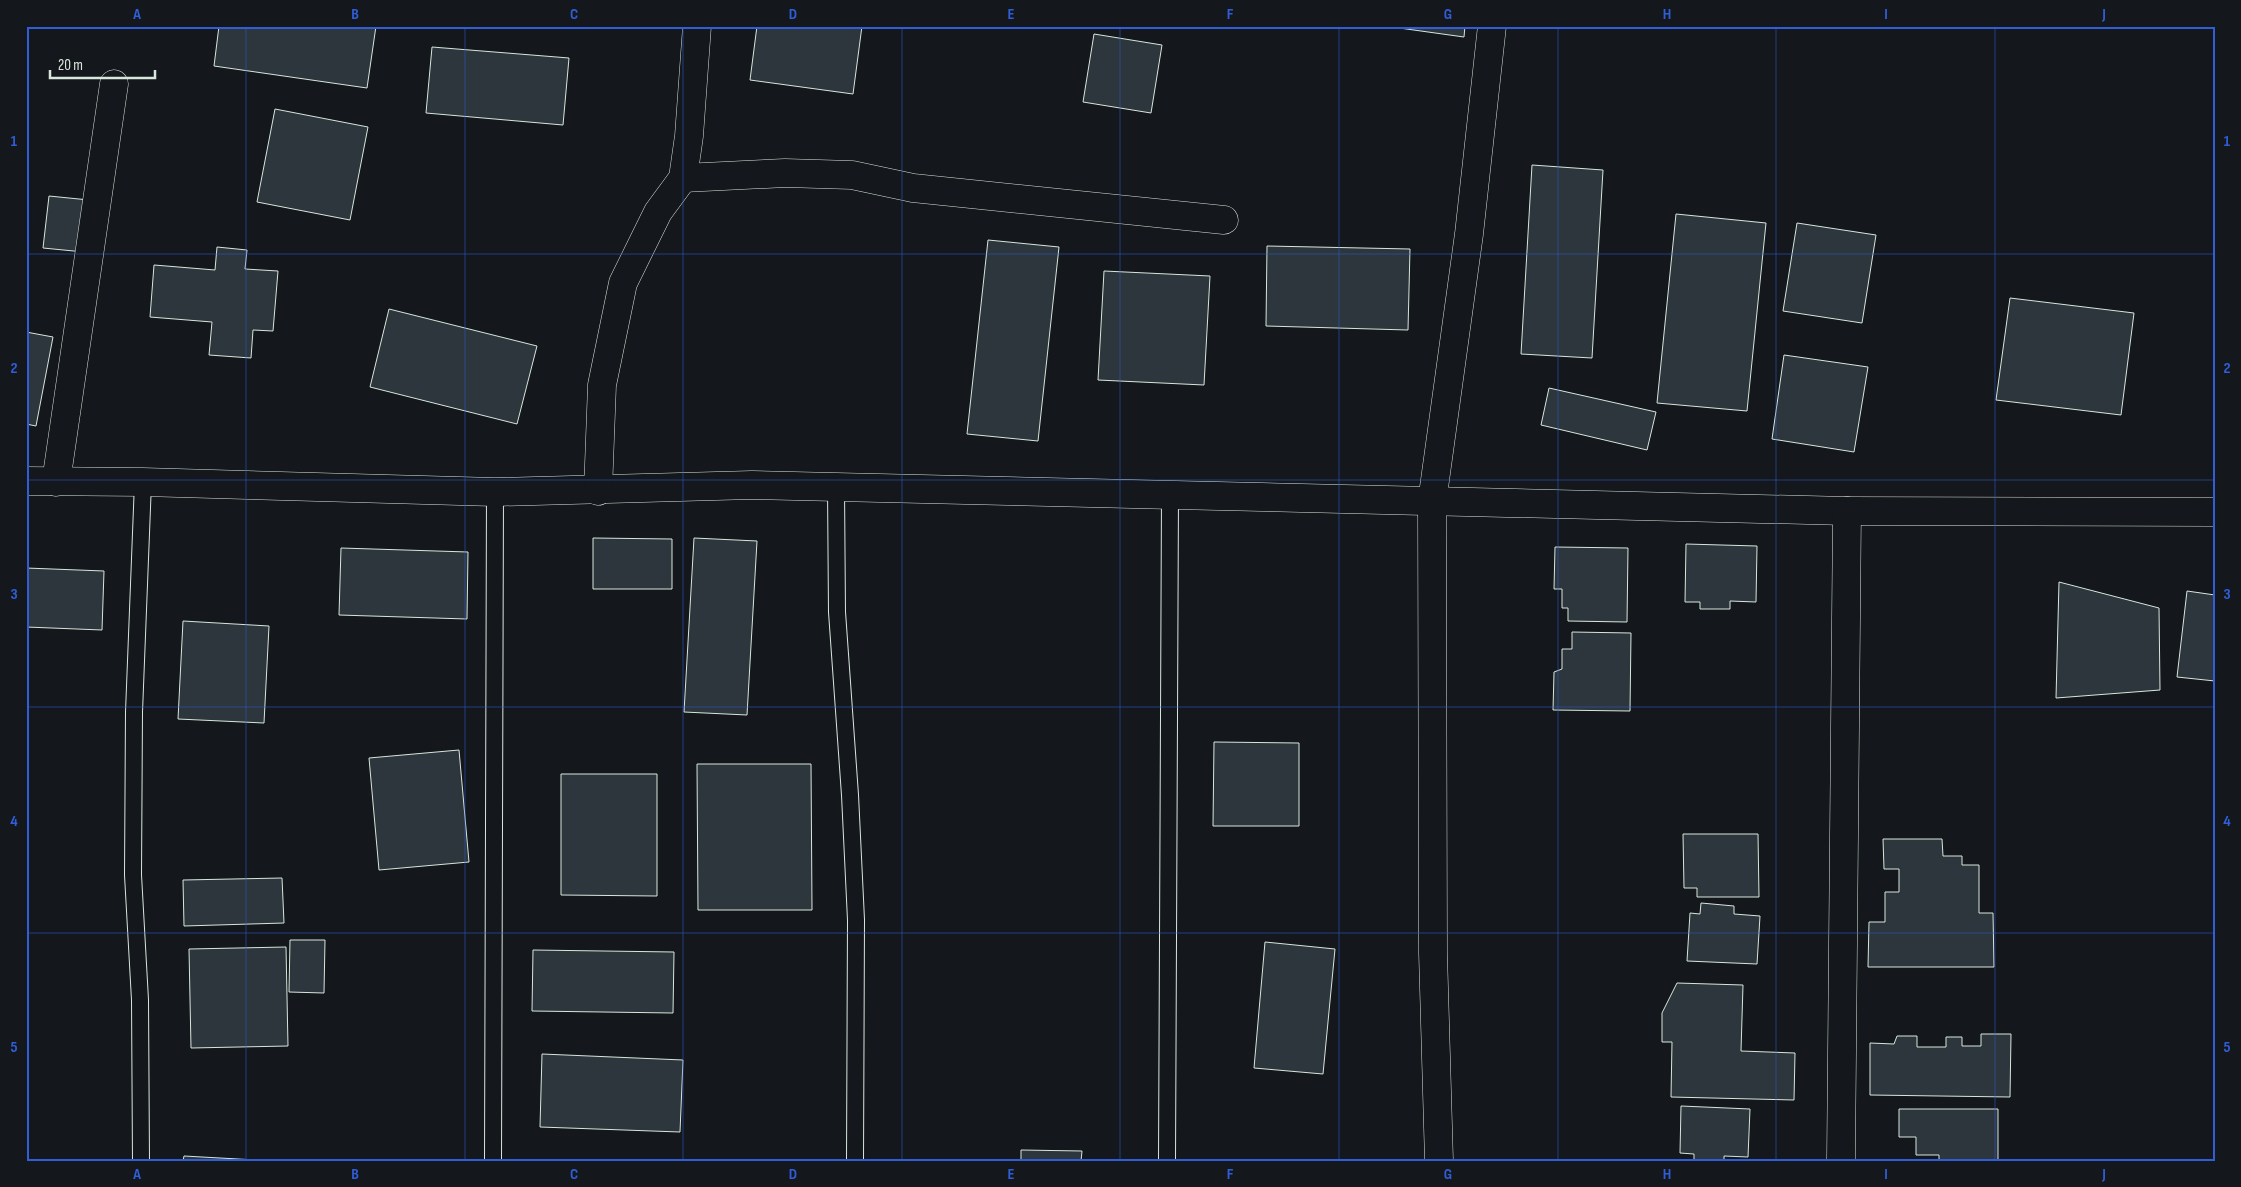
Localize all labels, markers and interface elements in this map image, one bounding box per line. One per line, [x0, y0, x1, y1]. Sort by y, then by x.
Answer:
text: A [132, 5, 141, 24]
text: B [351, 5, 359, 24]
text: C [570, 5, 578, 24]
text: D [789, 5, 797, 24]
text: E [1008, 5, 1015, 24]
text: F [1227, 5, 1234, 24]
text: G [1444, 5, 1452, 24]
text: H [1663, 5, 1671, 24]
text: I [1884, 5, 1888, 24]
text: J [2101, 5, 2106, 24]
scale bar [50, 48, 155, 80]
text: 20 m [58, 56, 83, 75]
text: 1 [11, 132, 18, 151]
text: 1 [2224, 132, 2231, 151]
text: 2 [10, 359, 18, 378]
text: 2 [2223, 359, 2231, 378]
text: 3 [10, 585, 18, 604]
text: 3 [2223, 585, 2231, 604]
text: 4 [10, 812, 18, 831]
text: 4 [2223, 812, 2231, 831]
text: 5 [10, 1038, 18, 1057]
text: 5 [2223, 1038, 2231, 1057]
text: A [132, 1165, 141, 1184]
text: B [351, 1165, 359, 1184]
text: C [570, 1165, 578, 1184]
text: D [789, 1165, 797, 1184]
text: E [1008, 1165, 1015, 1184]
text: F [1227, 1165, 1234, 1184]
text: G [1444, 1165, 1452, 1184]
text: H [1663, 1165, 1671, 1184]
text: I [1884, 1165, 1888, 1184]
text: J [2101, 1165, 2106, 1184]

